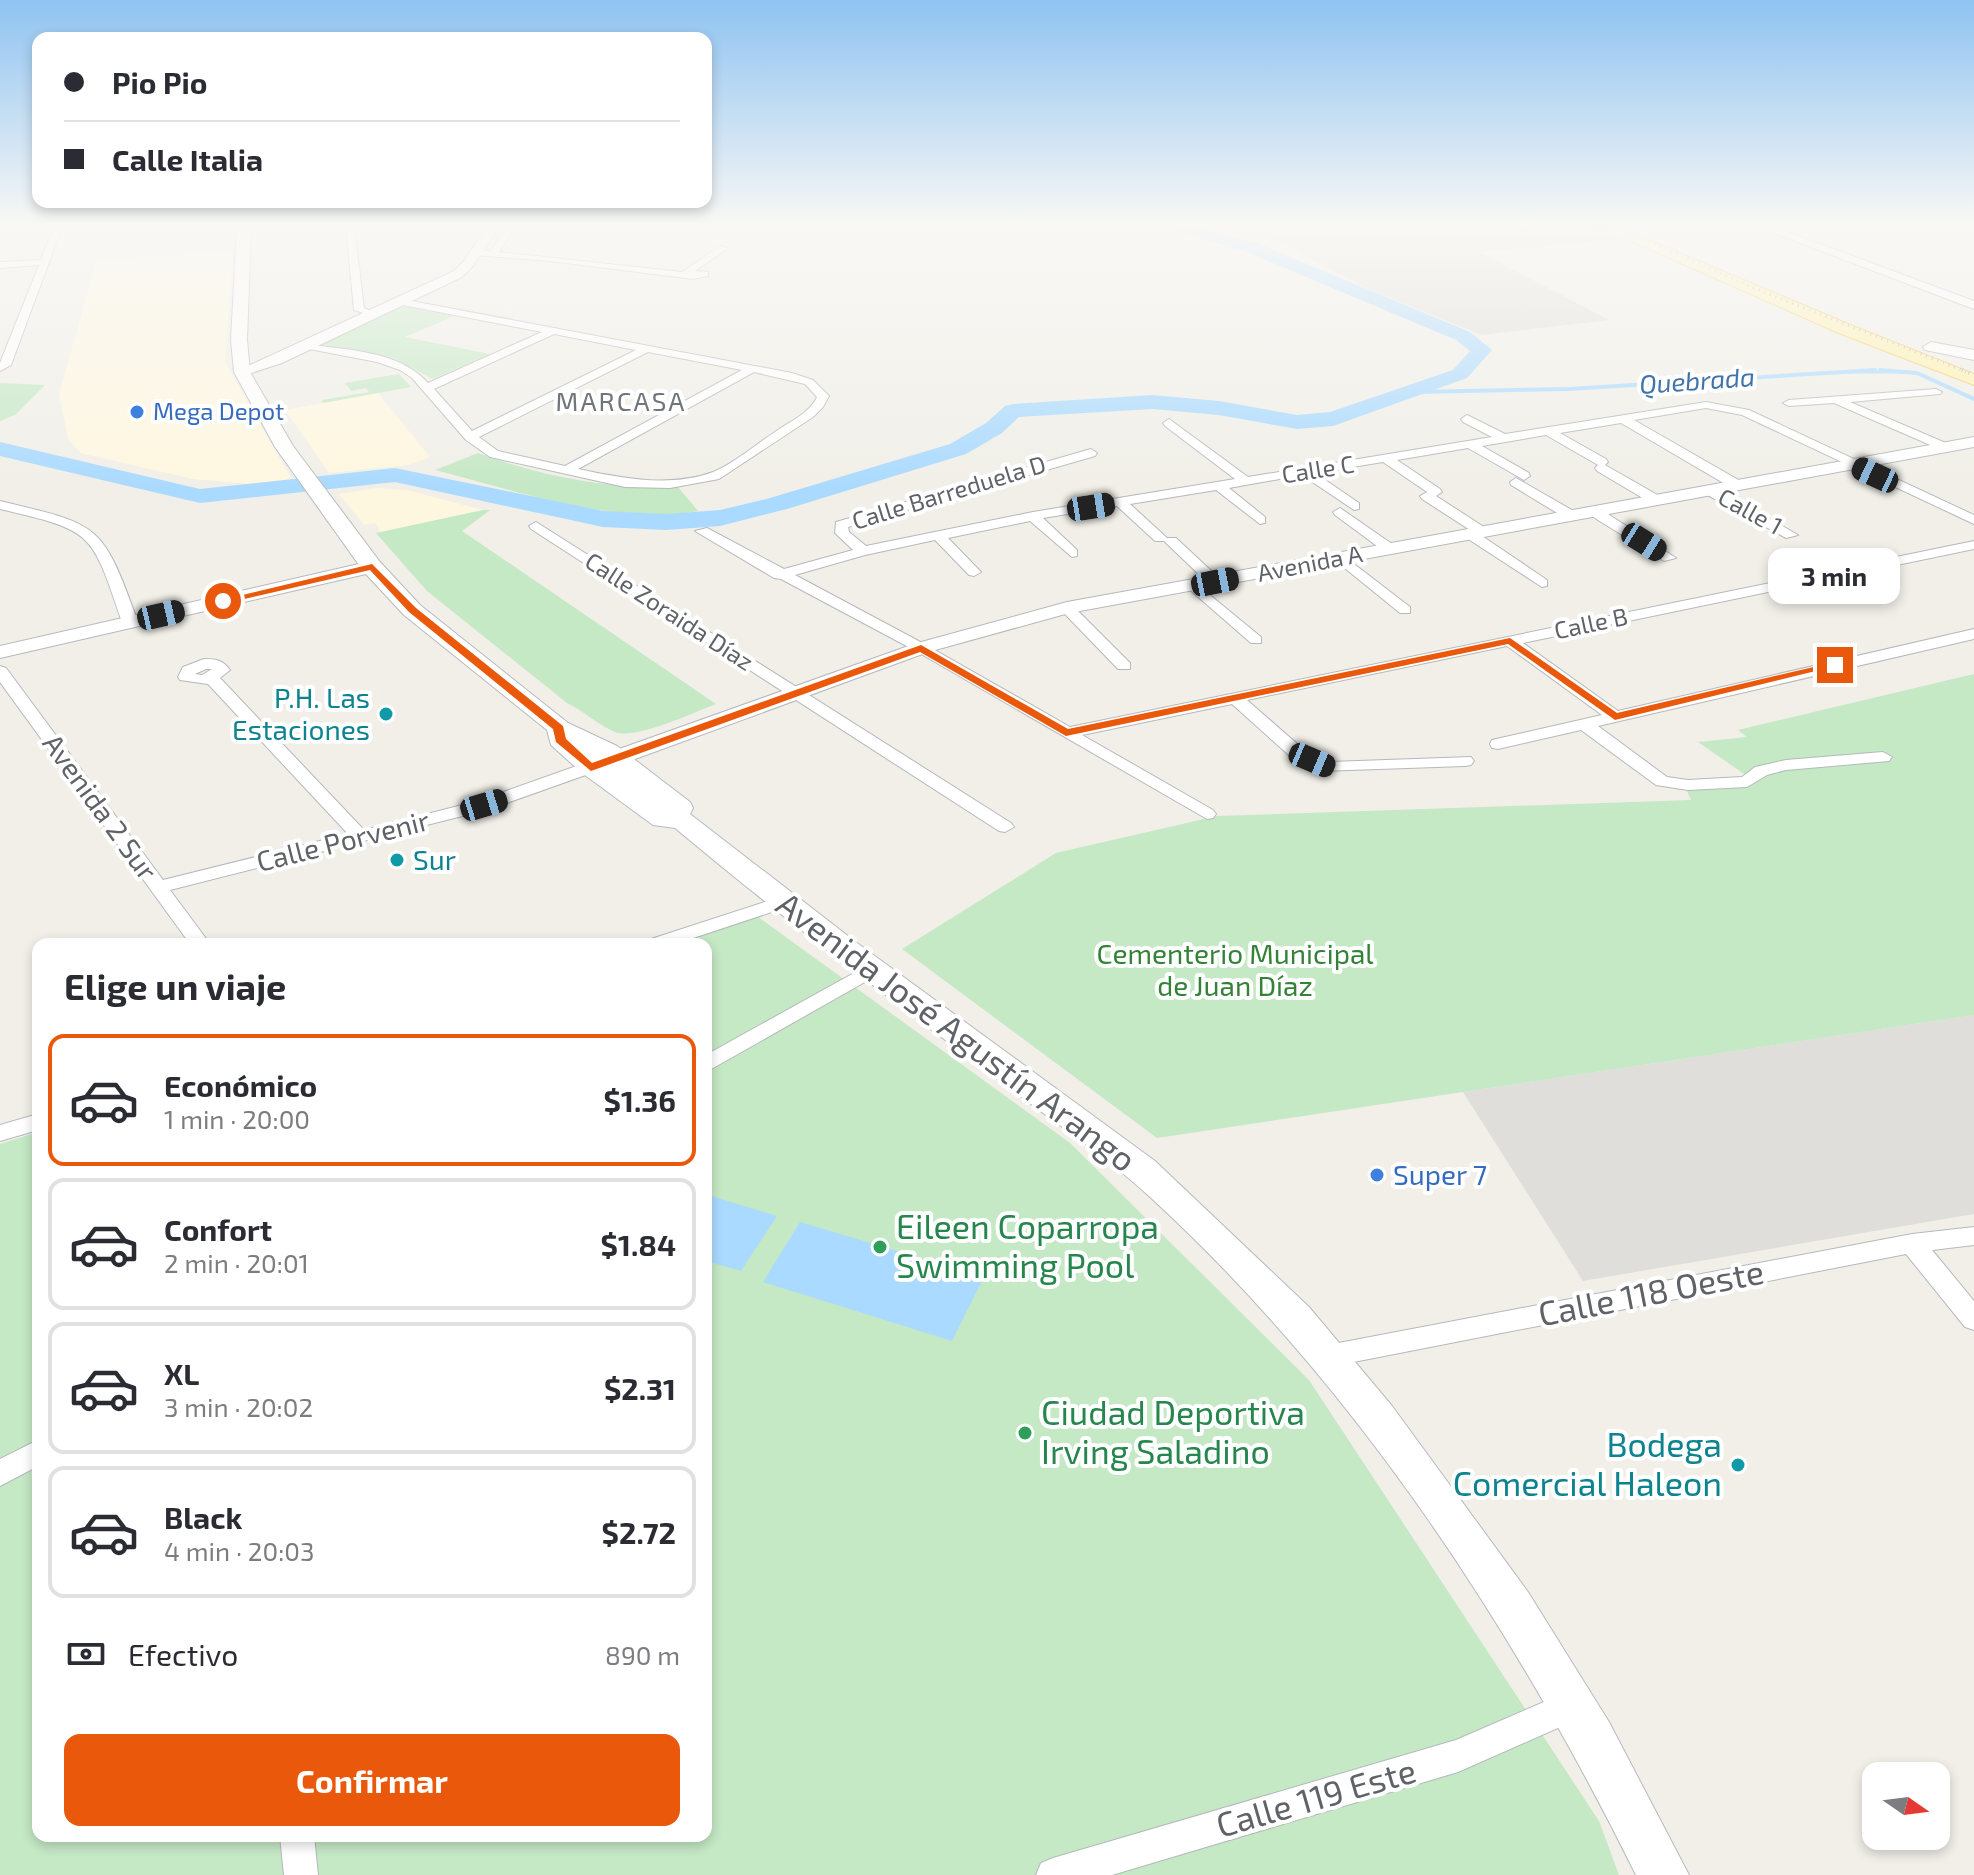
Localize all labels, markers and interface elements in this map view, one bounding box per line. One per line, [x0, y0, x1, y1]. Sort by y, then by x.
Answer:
text: Pio Pio [112, 64, 208, 100]
text: Calle Italia [112, 141, 263, 177]
water label: Quebrada [1638, 360, 1756, 400]
district label: MARCASA [556, 385, 686, 416]
place label: Mega Depot [153, 396, 284, 425]
marker: Mega Depot [128, 403, 146, 421]
street label: Calle Barreduela D [848, 448, 1049, 535]
street label: Calle C [1279, 448, 1356, 489]
car [1848, 454, 1902, 496]
street label: Calle 1 [1714, 481, 1788, 540]
car [1065, 491, 1117, 523]
car [1617, 519, 1671, 565]
street label: Avenida A [1255, 538, 1365, 587]
street label: Calle Zoraida Díaz [580, 545, 759, 676]
callout: 3 min [1769, 549, 1901, 605]
text: 3 min [1801, 560, 1867, 591]
car [1189, 566, 1241, 598]
route start [205, 583, 241, 619]
car [135, 598, 187, 632]
street label: Calle B [1551, 601, 1630, 644]
route end [1817, 647, 1853, 683]
place label: P.H. Las Estaciones [232, 680, 370, 746]
marker: P.H. Las Estaciones [377, 705, 395, 723]
street label: Avenida 2 Sur [36, 727, 165, 886]
car [1285, 740, 1339, 780]
car [458, 787, 510, 823]
street label: Calle Porvenir [253, 802, 433, 878]
place label: Sur [413, 842, 456, 876]
marker: Sur [388, 851, 406, 869]
street label: Avenida José Agustín Arango [769, 882, 1145, 1179]
park label: Cementerio Municipal de Juan Díaz [1096, 936, 1374, 1002]
text: Elige un viaje [64, 964, 286, 1007]
icon: car [68, 1064, 140, 1136]
text: Económico [164, 1067, 317, 1103]
text: $1.36 [604, 1082, 676, 1118]
text: 1 min · 20:00 [164, 1103, 310, 1134]
place label: Super 7 [1393, 1157, 1487, 1191]
marker: Super 7 [1368, 1166, 1386, 1184]
place label: Eileen Coparropa Swimming Pool [896, 1205, 1159, 1285]
icon: car [68, 1208, 140, 1280]
text: Confort [164, 1211, 272, 1247]
text: $1.84 [601, 1226, 676, 1262]
marker: Eileen Coparropa Swimming Pool [871, 1238, 889, 1256]
text: 2 min · 20:01 [164, 1247, 309, 1278]
street label: Calle 118 Oeste [1534, 1250, 1767, 1333]
icon: car [68, 1352, 140, 1424]
text: XL [164, 1355, 199, 1391]
text: $2.31 [604, 1370, 676, 1406]
text: 3 min · 20:02 [164, 1391, 313, 1422]
place label: Ciudad Deportiva Irving Saladino [1041, 1391, 1305, 1471]
place label: Bodega Comercial Haleon [1453, 1423, 1722, 1503]
marker: Ciudad Deportiva Irving Saladino [1016, 1424, 1034, 1442]
marker: Bodega Comercial Haleon [1729, 1456, 1747, 1474]
icon: car [68, 1496, 140, 1568]
text: Black [164, 1499, 242, 1535]
text: $2.72 [602, 1514, 676, 1550]
text: 4 min · 20:03 [164, 1535, 314, 1566]
icon: cash [64, 1632, 108, 1676]
text: Efectivo [128, 1636, 238, 1672]
text: 890 m [605, 1639, 680, 1670]
button: Confirmar [64, 1734, 680, 1826]
street label: Calle 119 Este [1211, 1749, 1420, 1845]
north arrow [1862, 1762, 1950, 1850]
map controls [1862, 1762, 1950, 1850]

